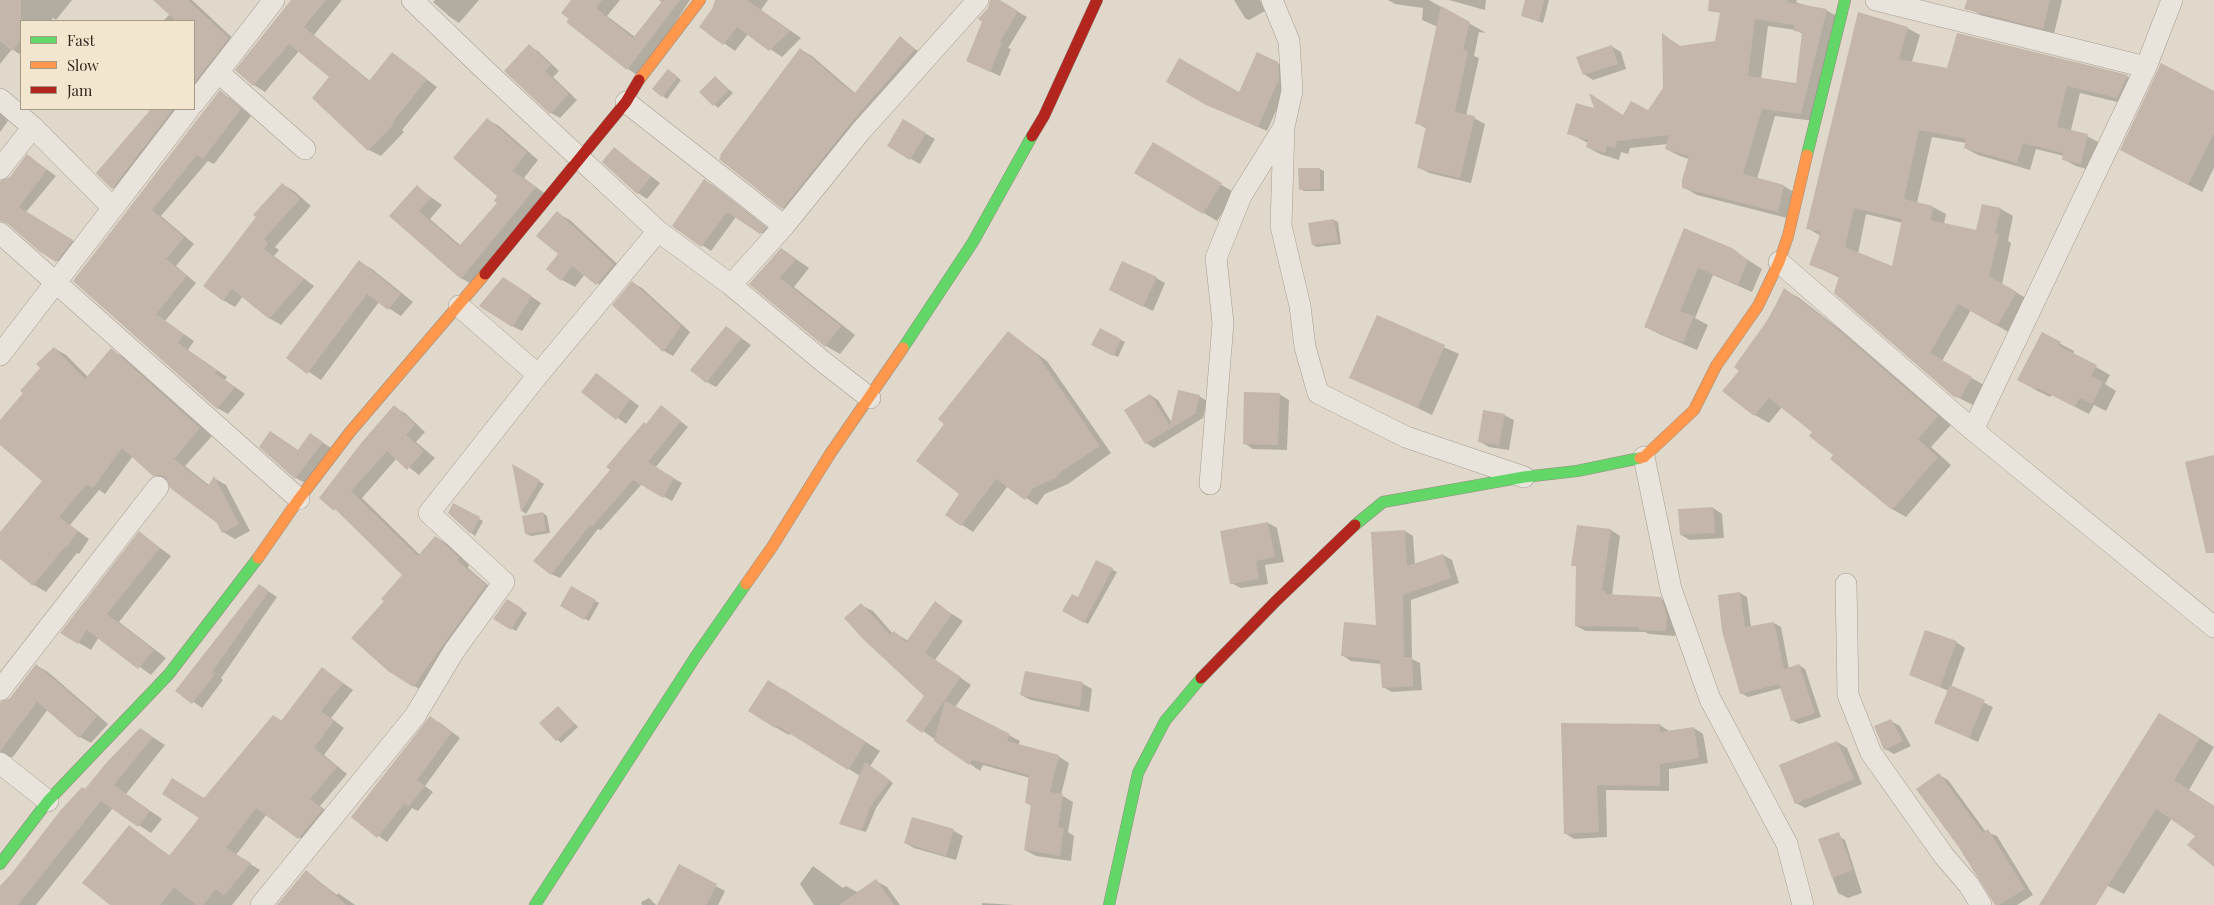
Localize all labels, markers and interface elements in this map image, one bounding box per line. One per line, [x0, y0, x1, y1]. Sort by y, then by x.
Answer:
legend [20, 20, 195, 110]
text: Fast [67, 30, 95, 50]
text: Slow [67, 55, 99, 75]
text: Jam [67, 80, 92, 100]

